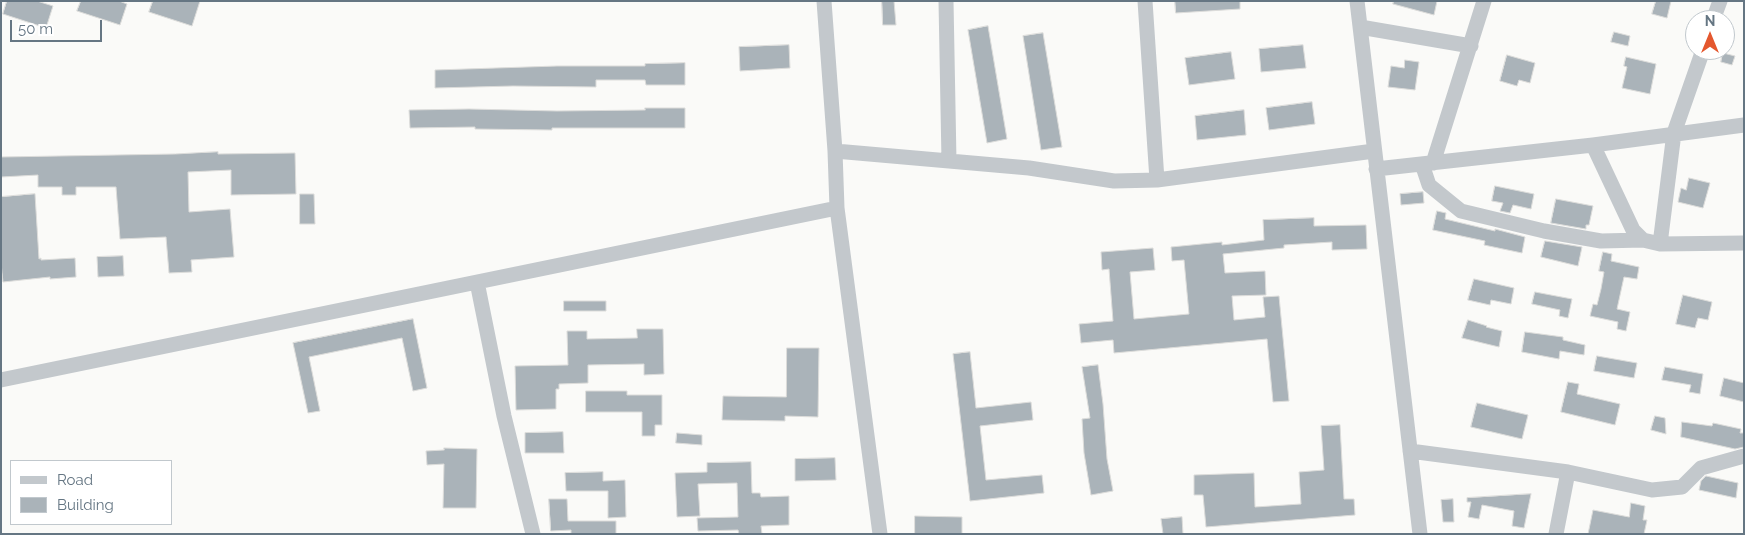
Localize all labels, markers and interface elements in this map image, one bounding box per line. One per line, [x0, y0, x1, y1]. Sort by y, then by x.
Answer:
scale bar [12, 10, 105, 42]
north arrow [1685, 10, 1735, 60]
text: N [1705, 13, 1715, 29]
text: 50 m [18, 20, 53, 38]
legend [10, 460, 172, 525]
text: Road [57, 471, 93, 489]
text: Building [57, 496, 114, 514]

